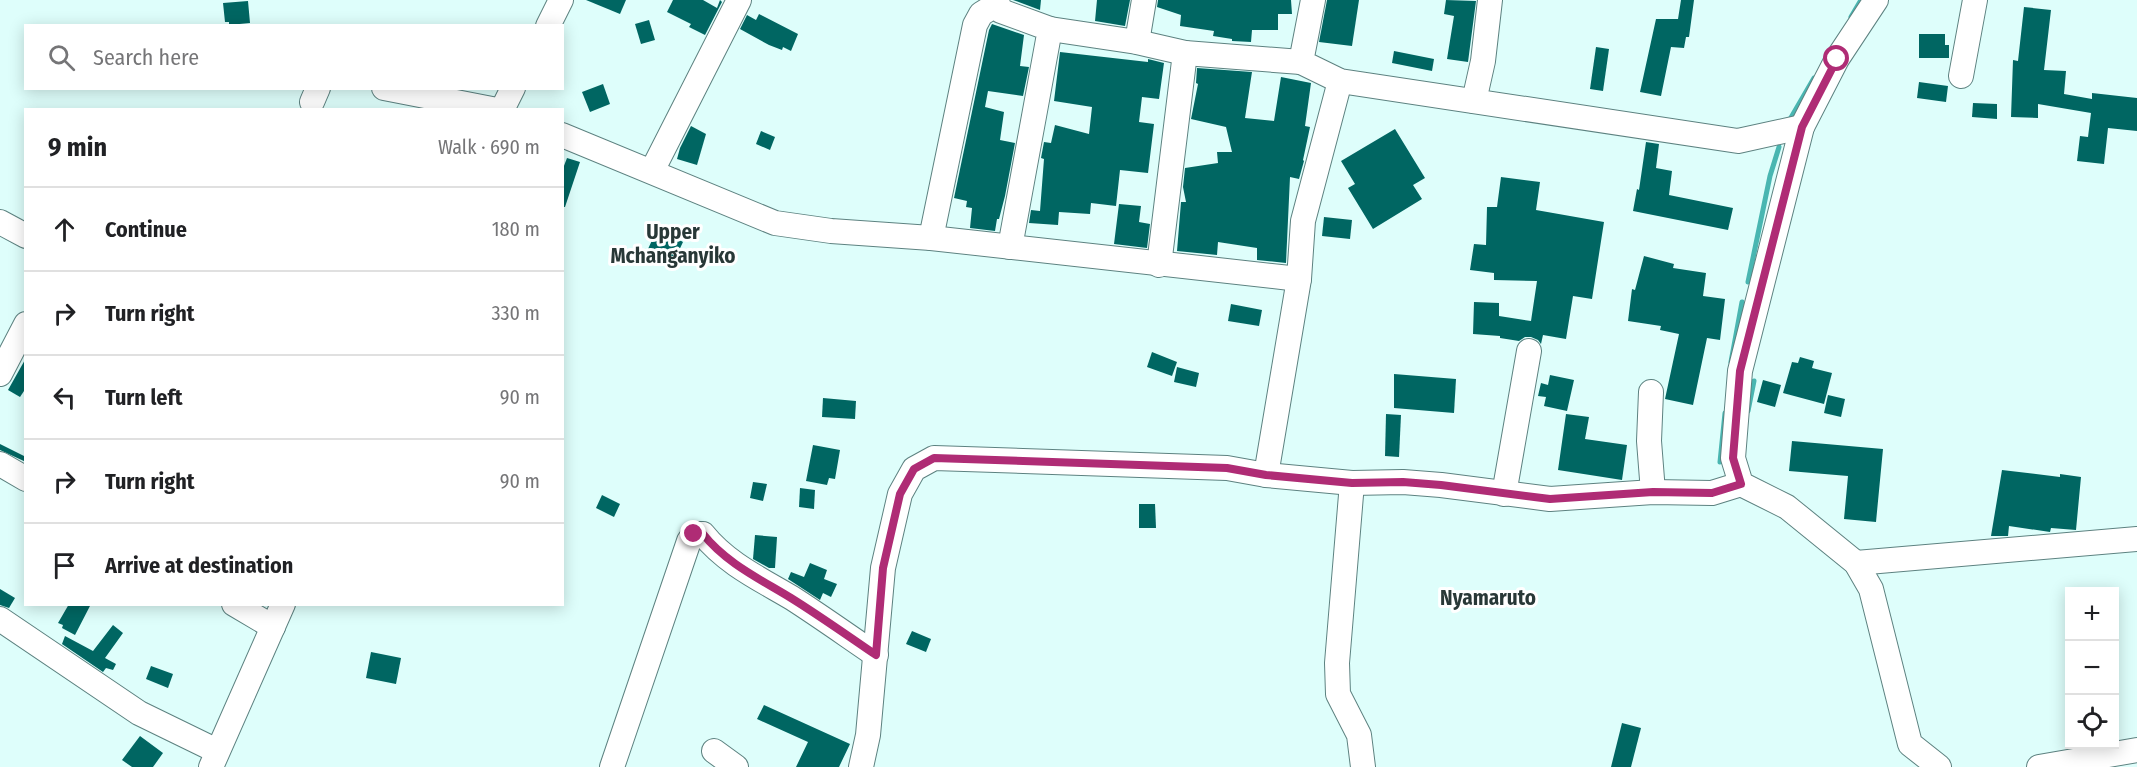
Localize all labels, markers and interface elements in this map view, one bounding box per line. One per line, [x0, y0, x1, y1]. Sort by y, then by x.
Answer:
search box [24, 24, 564, 90]
icon: search [45, 41, 78, 74]
text: Search here [93, 44, 199, 71]
route start [1823, 45, 1849, 71]
text: 9 min [48, 132, 107, 163]
text: Walk · 690 m [438, 135, 540, 159]
icon: ahead [48, 213, 81, 246]
text: Continue [105, 216, 187, 243]
text: 180 m [492, 217, 540, 241]
district label: Upper Mchanganyiko [610, 219, 736, 269]
icon: right [48, 297, 81, 330]
text: Turn right [105, 300, 194, 327]
text: 330 m [491, 301, 540, 325]
icon: left [48, 381, 81, 414]
text: Turn left [105, 384, 183, 411]
text: 90 m [500, 385, 540, 409]
icon: right [48, 465, 81, 498]
text: Turn right [105, 468, 194, 495]
text: 90 m [500, 469, 540, 493]
route end [680, 520, 706, 546]
icon: arrive [48, 549, 81, 582]
text: Arrive at destination [105, 552, 293, 579]
district label: Nyamaruto [1440, 585, 1536, 611]
map controls [2065, 587, 2119, 749]
button: + [2065, 587, 2119, 641]
button: − [2065, 641, 2119, 695]
button: locate [2065, 695, 2119, 749]

